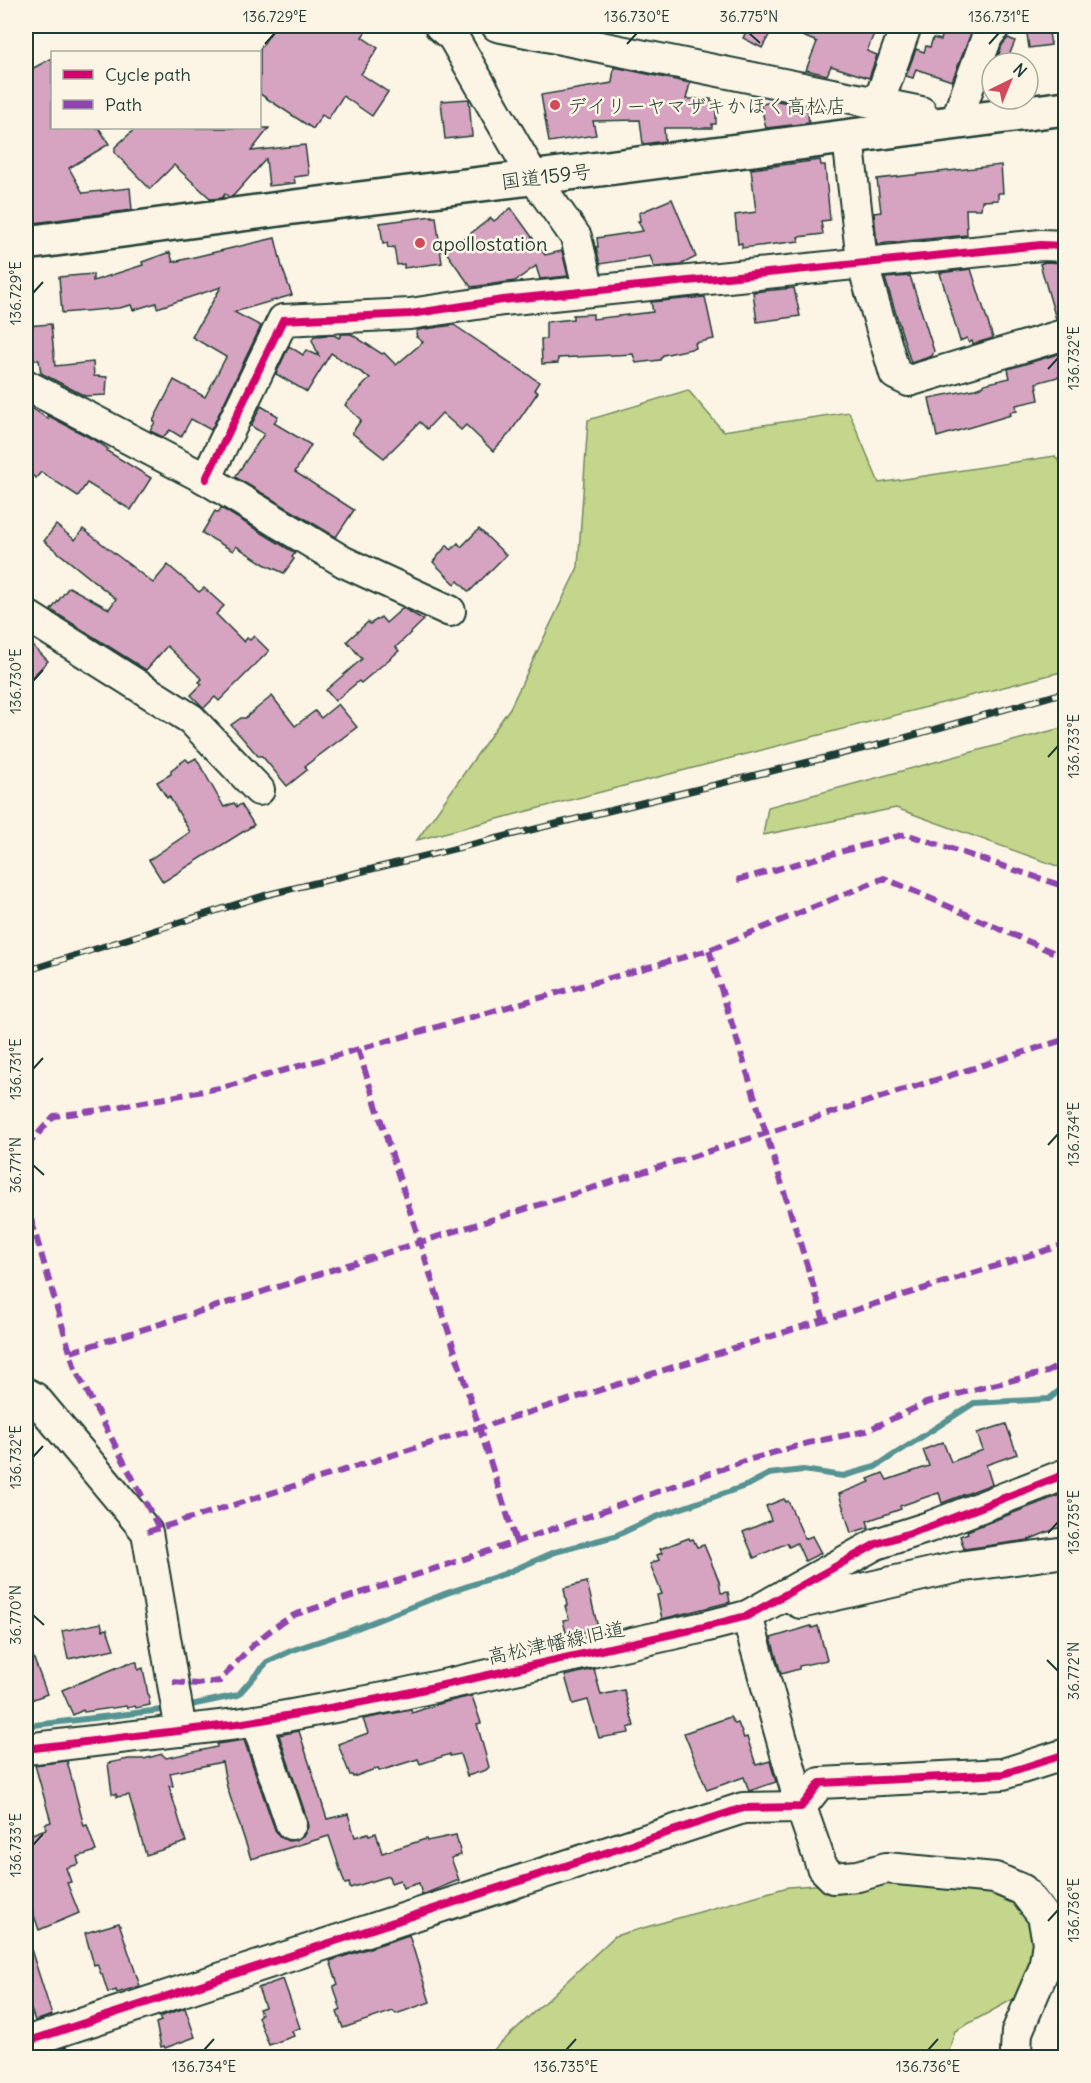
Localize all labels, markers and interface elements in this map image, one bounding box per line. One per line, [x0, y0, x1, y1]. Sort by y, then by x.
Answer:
text: 136.729°E [243, 7, 307, 26]
text: 136.730°E [604, 7, 670, 26]
text: 36.775°N [720, 7, 778, 26]
text: 136.731°E [968, 7, 1030, 26]
legend [51, 51, 261, 129]
north arrow [980, 51, 1040, 111]
text: N [1009, 59, 1031, 81]
text: Cycle path [105, 63, 191, 86]
text: Path [105, 93, 142, 116]
place label: デイリーヤマザキかほく高松店 [567, 93, 846, 118]
marker: デイリーヤマザキかほく高松店 [548, 98, 562, 112]
street label: 国道159号 [499, 158, 593, 194]
place label: apollostation [432, 231, 548, 256]
marker: apollostation [413, 236, 427, 250]
text: 136.729°E [6, 261, 25, 325]
text: 136.732°E [1064, 326, 1083, 390]
text: 136.730°E [6, 648, 25, 714]
text: 136.733°E [1064, 714, 1083, 778]
text: 136.731°E [6, 1038, 25, 1100]
text: 136.734°E [1064, 1102, 1083, 1166]
text: 36.771°N [6, 1137, 25, 1193]
text: 136.732°E [6, 1425, 25, 1489]
text: 136.735°E [1064, 1490, 1083, 1554]
text: 36.770°N [6, 1585, 25, 1645]
street label: 高松津幡線旧道 [485, 1615, 627, 1669]
text: 36.772°N [1064, 1642, 1083, 1700]
text: 136.733°E [6, 1813, 25, 1877]
text: 136.736°E [1064, 1878, 1083, 1942]
text: 136.734°E [172, 2057, 236, 2076]
text: 136.735°E [534, 2057, 598, 2076]
text: 136.736°E [896, 2057, 960, 2076]

